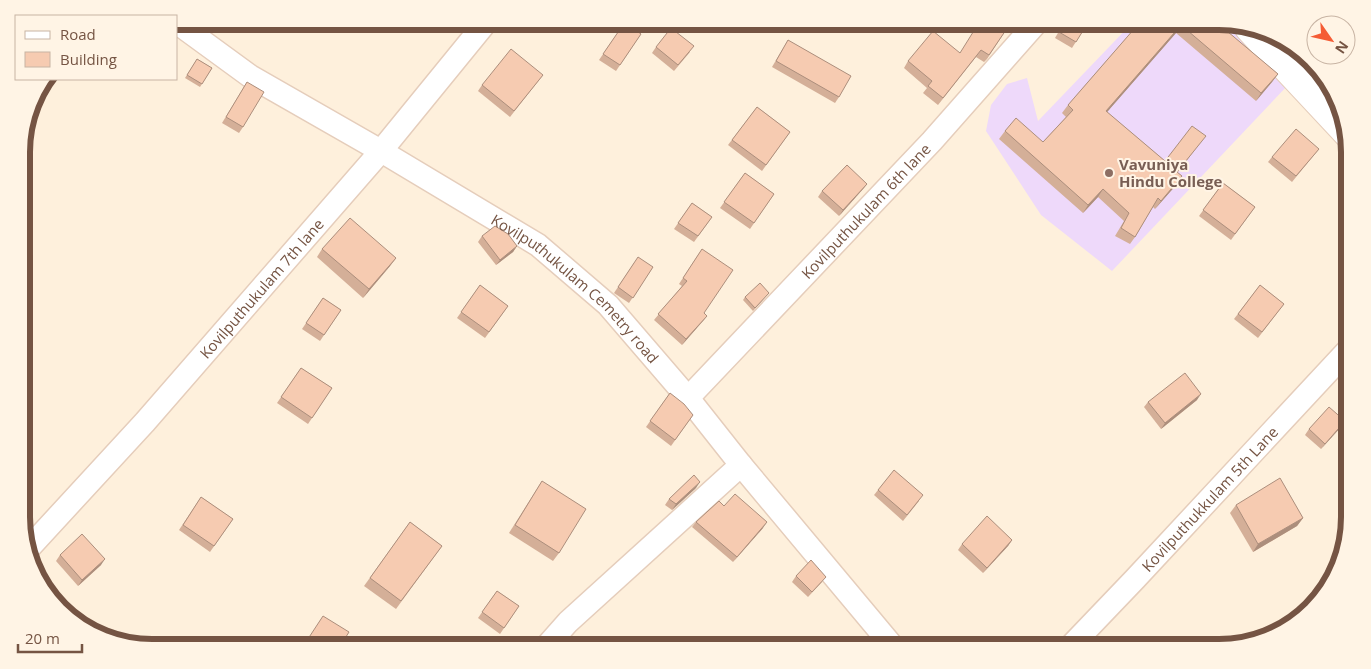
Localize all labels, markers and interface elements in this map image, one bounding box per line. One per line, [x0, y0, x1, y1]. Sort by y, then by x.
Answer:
legend [15, 15, 178, 80]
north arrow [1306, 15, 1356, 65]
text: Road [60, 24, 96, 44]
text: N [1331, 38, 1353, 58]
text: Building [60, 49, 117, 69]
street label: Kovilputhukulam 6th lane [797, 139, 935, 283]
place label: Vavuniya Hindu College [1119, 154, 1222, 191]
marker: Vavuniya Hindu College [1103, 167, 1115, 179]
street label: Kovilputhukulam Cemetry road [488, 209, 663, 367]
street label: Kovilputhukulam 7th lane [195, 214, 328, 362]
street label: Kovilputhukkulam 5th Lane [1137, 422, 1282, 576]
scale bar [18, 622, 81, 654]
text: 20 m [25, 628, 60, 648]

